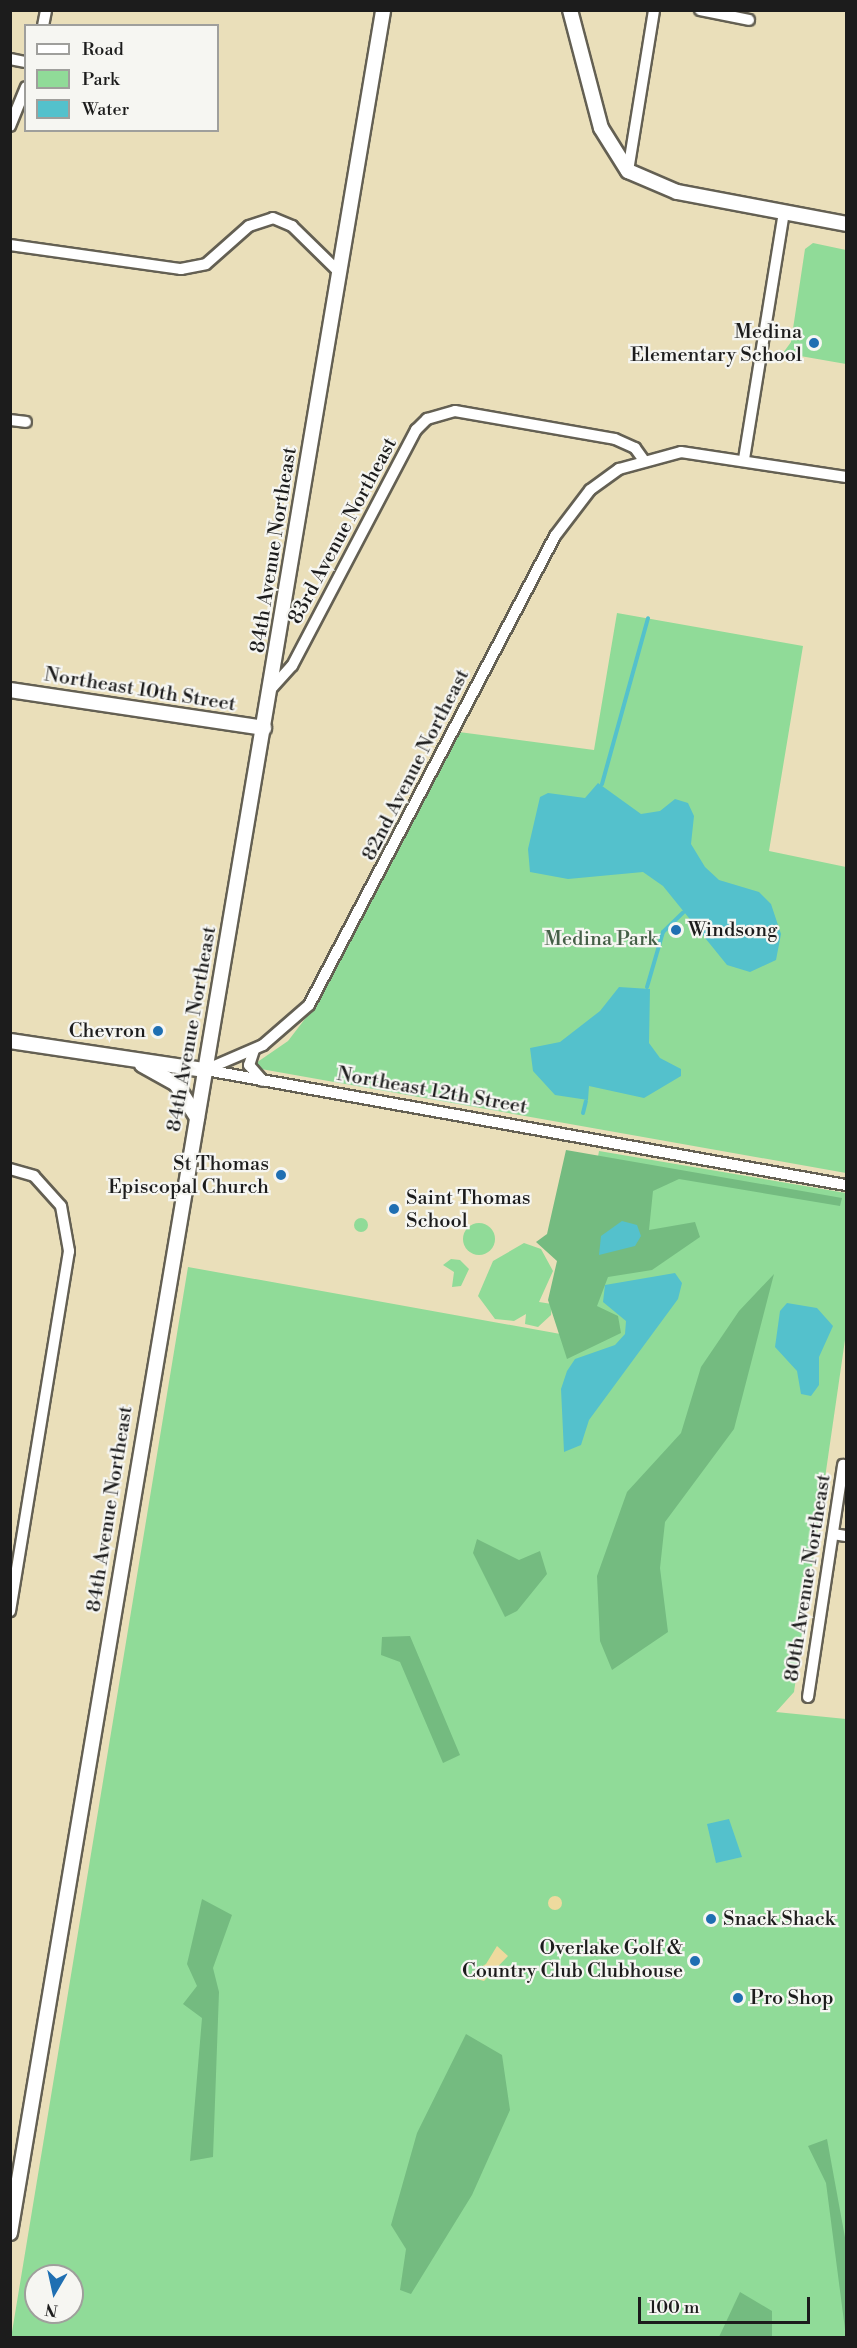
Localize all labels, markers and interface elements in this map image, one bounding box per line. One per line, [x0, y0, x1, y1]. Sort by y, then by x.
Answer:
legend [24, 24, 219, 132]
text: Road [82, 38, 124, 61]
text: Park [82, 68, 119, 91]
text: Water [82, 98, 129, 121]
place label: Medina Elementary School [630, 320, 802, 367]
marker: Medina Elementary School [807, 336, 821, 350]
street label: 83rd Avenue Northeast [284, 434, 402, 628]
street label: 84th Avenue Northeast [246, 445, 302, 655]
street label: Northeast 10th Street [43, 663, 237, 717]
street label: 82nd Avenue Northeast [357, 665, 475, 865]
place label: Windsong [688, 918, 778, 942]
marker: Windsong [669, 923, 683, 937]
street label: 84th Avenue Northeast [162, 924, 222, 1134]
park label: Medina Park [544, 927, 658, 951]
place label: Chevron [69, 1019, 146, 1043]
marker: Chevron [151, 1024, 165, 1038]
street label: Northeast 12th Street [335, 1062, 529, 1120]
place label: St Thomas Episcopal Church [108, 1152, 269, 1199]
marker: St Thomas Episcopal Church [274, 1168, 288, 1182]
place label: Saint Thomas School [406, 1186, 531, 1233]
marker: Saint Thomas School [387, 1202, 401, 1216]
street label: 84th Avenue Northeast [82, 1404, 138, 1614]
street label: 80th Avenue Northeast [780, 1473, 836, 1683]
place label: Snack Shack [723, 1907, 835, 1931]
marker: Snack Shack [704, 1912, 718, 1926]
place label: Overlake Golf & Country Club Clubhouse [462, 1937, 683, 1984]
marker: Overlake Golf & Country Club Clubhouse [688, 1954, 702, 1968]
place label: Pro Shop [750, 1986, 834, 2010]
marker: Pro Shop [731, 1991, 745, 2005]
north arrow [24, 2264, 84, 2324]
scale bar [641, 2285, 814, 2323]
text: 100 m [649, 2296, 700, 2319]
text: N [44, 2299, 59, 2321]

